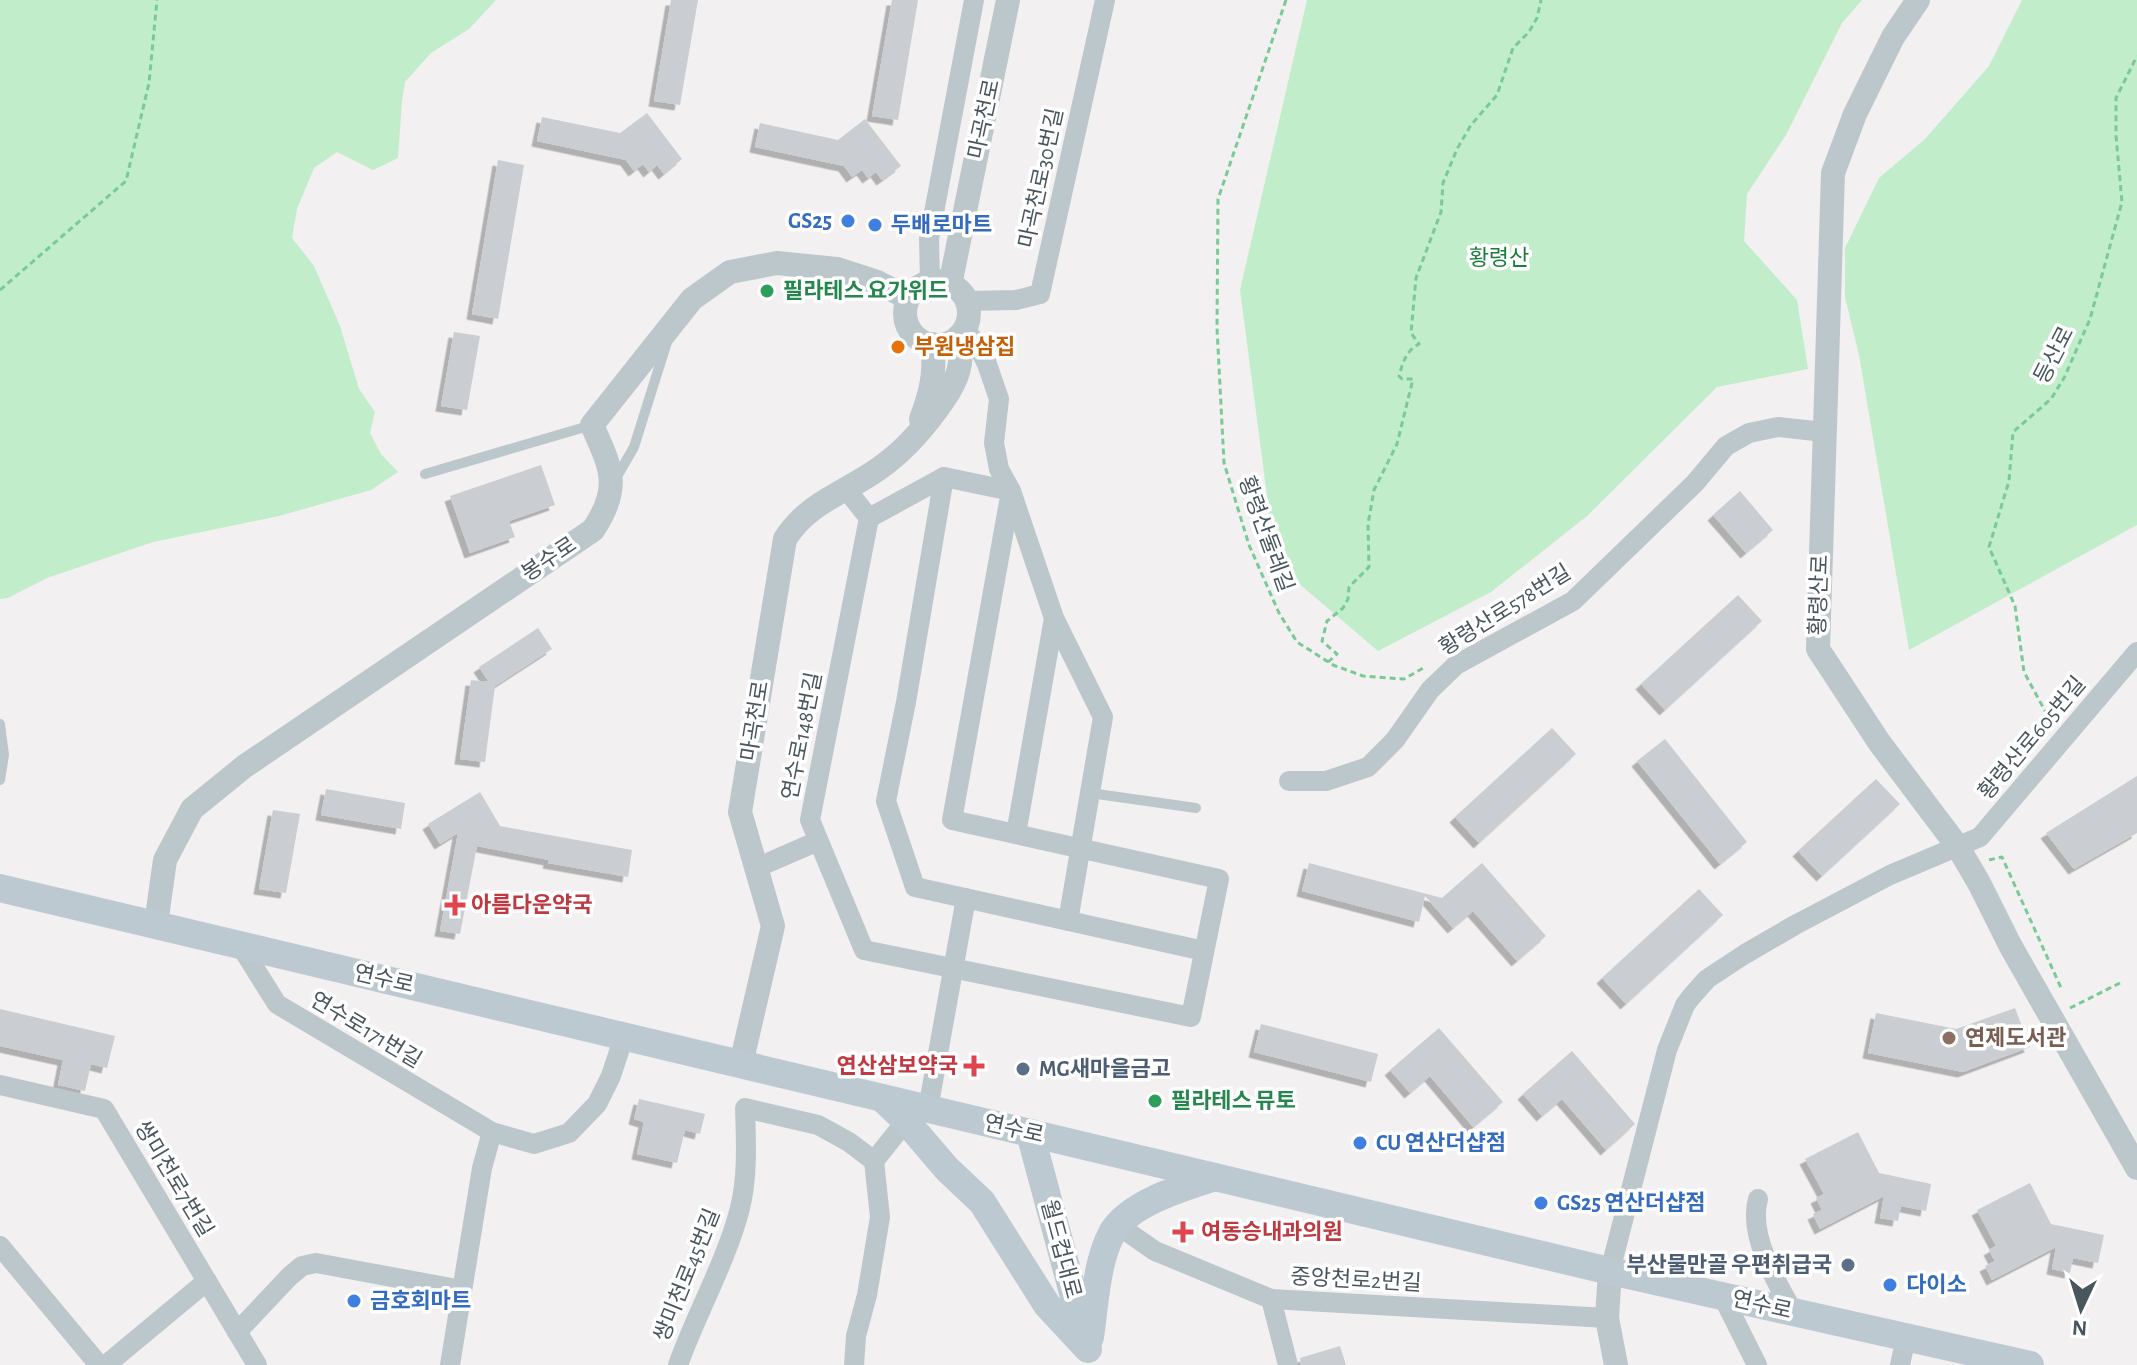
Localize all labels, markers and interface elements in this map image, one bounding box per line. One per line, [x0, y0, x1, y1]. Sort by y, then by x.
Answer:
street label: 마곡천로 [964, 77, 1003, 161]
street label: 마곡천로30번길 [1014, 106, 1067, 250]
place label: GS25 [788, 210, 832, 232]
marker: GS25 [839, 212, 857, 230]
place label: 두배로마트 [891, 213, 992, 236]
marker: 두배로마트 [866, 216, 884, 234]
park label: 황령산 [1469, 246, 1529, 269]
place label: 필라테스 요가위드 [783, 279, 948, 302]
marker: 필라테스 요가위드 [758, 282, 776, 300]
street label: 등산로 [2030, 322, 2078, 387]
place label: 부원냉삼집 [914, 335, 1015, 358]
marker: 부원냉삼집 [889, 338, 907, 356]
street label: 황령산둘레길 [1235, 473, 1298, 595]
street label: 봉수로 [518, 533, 580, 585]
street label: 황령산로 [1806, 554, 1831, 636]
street label: 황령산로578번길 [1435, 560, 1575, 659]
street label: 연수로148번길 [778, 670, 825, 802]
street label: 황령산로605번길 [1974, 672, 2089, 804]
street label: 마곡천로 [737, 679, 772, 763]
place label: 아름다운약국 [471, 893, 592, 916]
marker: 아름다운약국 [446, 896, 464, 914]
street label: 연수로 [352, 960, 416, 997]
street label: 연수로171번길 [307, 987, 426, 1072]
place label: 연제도서관 [1965, 1026, 2066, 1049]
marker: 연제도서관 [1940, 1029, 1958, 1047]
place label: 연산삼보약국 [837, 1054, 958, 1077]
marker: 연산삼보약국 [965, 1057, 983, 1075]
place label: MG새마을금고 [1039, 1057, 1171, 1080]
marker: MG새마을금고 [1014, 1060, 1032, 1078]
place label: 필라테스 뮤토 [1171, 1089, 1296, 1112]
marker: 필라테스 뮤토 [1146, 1092, 1164, 1110]
street label: 연수로 [982, 1110, 1046, 1147]
street label: 쌍미천로7번길 [131, 1117, 218, 1241]
place label: CU 연산더샵점 [1376, 1131, 1506, 1154]
marker: CU 연산더샵점 [1351, 1134, 1369, 1152]
place label: GS25 연산더샵점 [1557, 1191, 1706, 1214]
marker: GS25 연산더샵점 [1532, 1194, 1550, 1212]
street label: 월드컵대로 [1037, 1197, 1086, 1301]
street label: 쌍미천로45번길 [649, 1205, 724, 1345]
place label: 여동승내과의원 [1201, 1220, 1343, 1243]
marker: 여동승내과의원 [1172, 1221, 1194, 1243]
place label: 부산물만골 우편취급국 [1626, 1253, 1832, 1276]
marker: 부산물만골 우편취급국 [1839, 1256, 1857, 1274]
street label: 중앙천로2번길 [1290, 1265, 1422, 1294]
north arrow [2041, 1269, 2121, 1349]
place label: 다이소 [1906, 1273, 1967, 1296]
marker: 다이소 [1881, 1276, 1899, 1294]
street label: 연수로 [1730, 1286, 1794, 1323]
place label: 금호회마트 [370, 1289, 471, 1312]
marker: 금호회마트 [345, 1292, 363, 1310]
text: N [2071, 1316, 2088, 1339]

